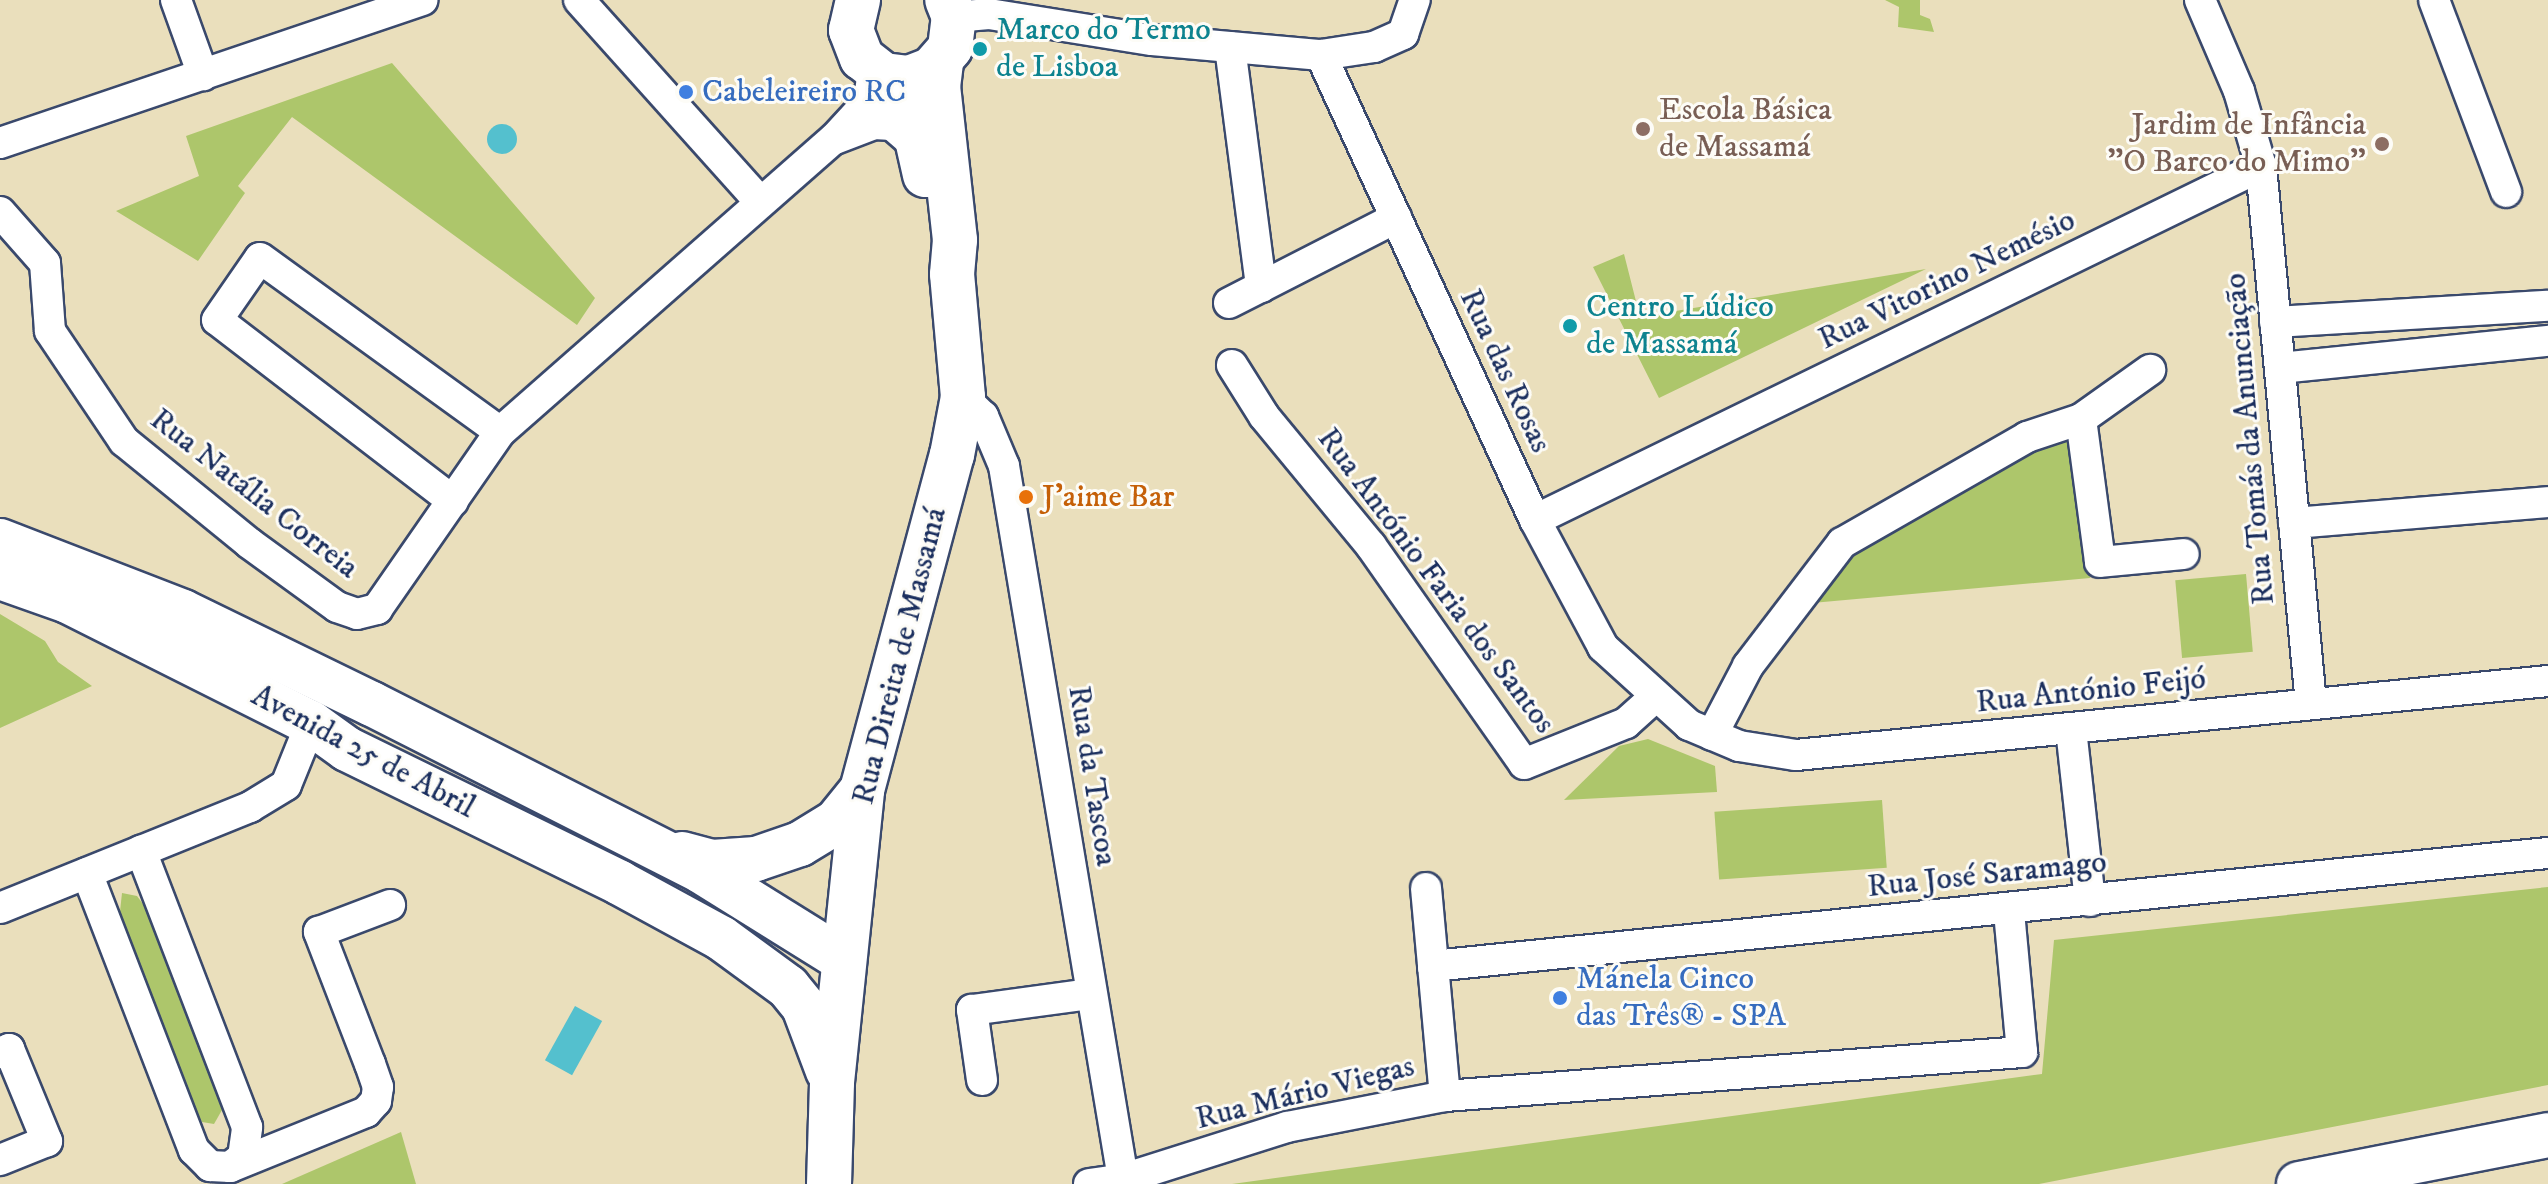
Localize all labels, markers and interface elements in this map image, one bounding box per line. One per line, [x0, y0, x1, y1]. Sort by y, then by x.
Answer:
place label: Marco do Termo de Lisboa [996, 12, 1211, 87]
marker: Marco do Termo de Lisboa [971, 40, 989, 58]
place label: Cabeleireiro RC [702, 73, 906, 111]
marker: Cabeleireiro RC [677, 83, 695, 101]
place label: Escola Básica de Massamá [1659, 92, 1832, 167]
place label: Jardim de Infância "O Barco do Mimo" [2107, 107, 2366, 182]
marker: Escola Básica de Massamá [1634, 120, 1652, 138]
marker: Jardim de Infância "O Barco do Mimo" [2373, 135, 2391, 153]
street label: Rua Vitorino Nemésio [1812, 201, 2082, 359]
street label: Rua Tomás da Anunciação [2216, 272, 2284, 606]
street label: Rua das Rosas [1450, 283, 1560, 459]
place label: Centro Lúdico de Massamá [1586, 289, 1774, 364]
marker: Centro Lúdico de Massamá [1561, 317, 1579, 335]
street label: Rua Natália Correia [142, 401, 366, 587]
street label: Rua António Faria dos Santos [1309, 421, 1563, 741]
place label: J'aime Bar [1042, 478, 1174, 516]
marker: J'aime Bar [1017, 488, 1035, 506]
street label: Rua Direita de Massamá [845, 503, 955, 809]
street label: Rua António Feijó [1974, 660, 2208, 722]
street label: Avenida 25 de Abril [245, 677, 481, 827]
street label: Rua da Tascoa [1059, 683, 1125, 869]
street label: Rua José Saramago [1865, 843, 2109, 907]
place label: Mánela Cinco das Três® - SPA [1576, 961, 1786, 1036]
marker: Mánela Cinco das Três® - SPA [1551, 989, 1569, 1007]
street label: Rua Mário Viegas [1192, 1047, 1418, 1139]

